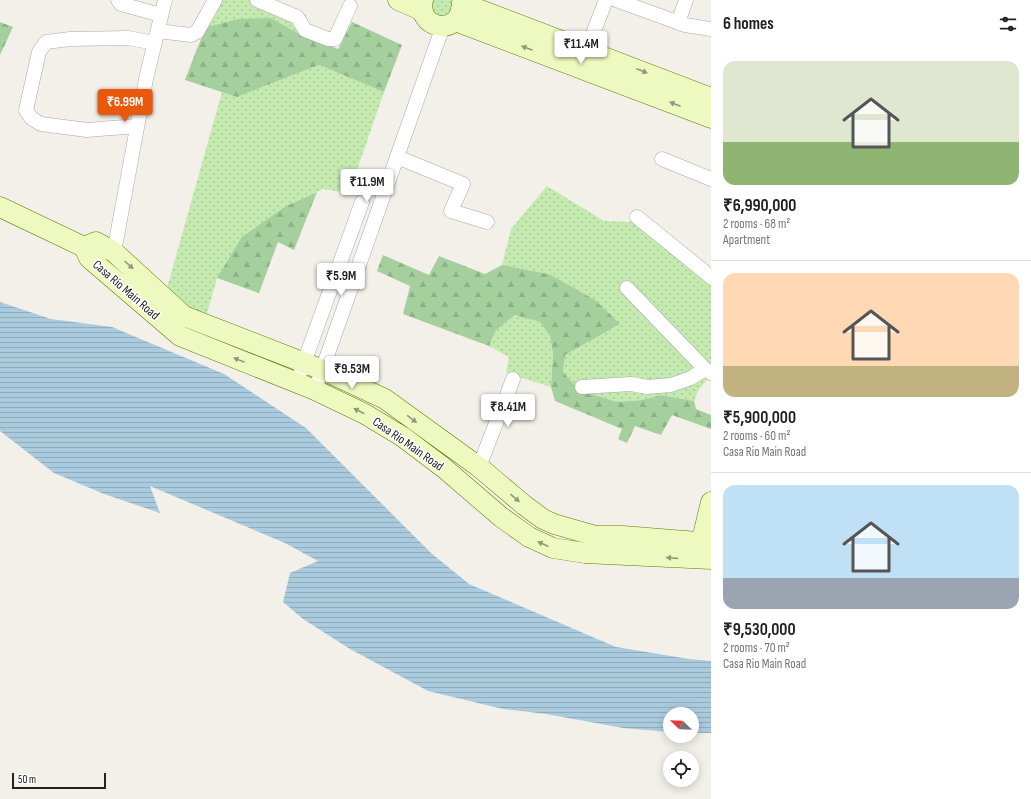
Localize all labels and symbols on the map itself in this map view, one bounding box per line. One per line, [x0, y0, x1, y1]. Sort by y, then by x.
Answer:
pin: ₹11.4M [548, 31, 614, 65]
one-way arrow [520, 44, 532, 50]
one-way arrow [636, 69, 648, 75]
pin: ₹6.99M [92, 89, 158, 123]
one-way arrow [668, 101, 680, 107]
pin: ₹11.9M [334, 169, 400, 203]
street label: Casa Rio Main Road [89, 257, 163, 323]
one-way arrow [123, 261, 134, 270]
pin: ₹5.9M [313, 263, 369, 297]
one-way arrow [233, 356, 245, 362]
pin: ₹9.53M [319, 356, 385, 390]
pin: ₹8.41M [475, 394, 541, 428]
one-way arrow [353, 408, 364, 414]
street label: Casa Rio Main Road [369, 414, 447, 474]
one-way arrow [406, 415, 417, 423]
one-way arrow [510, 493, 520, 502]
one-way arrow [537, 540, 549, 546]
one-way arrow [666, 554, 678, 561]
north arrow [663, 707, 699, 743]
scale bar [12, 771, 106, 790]

